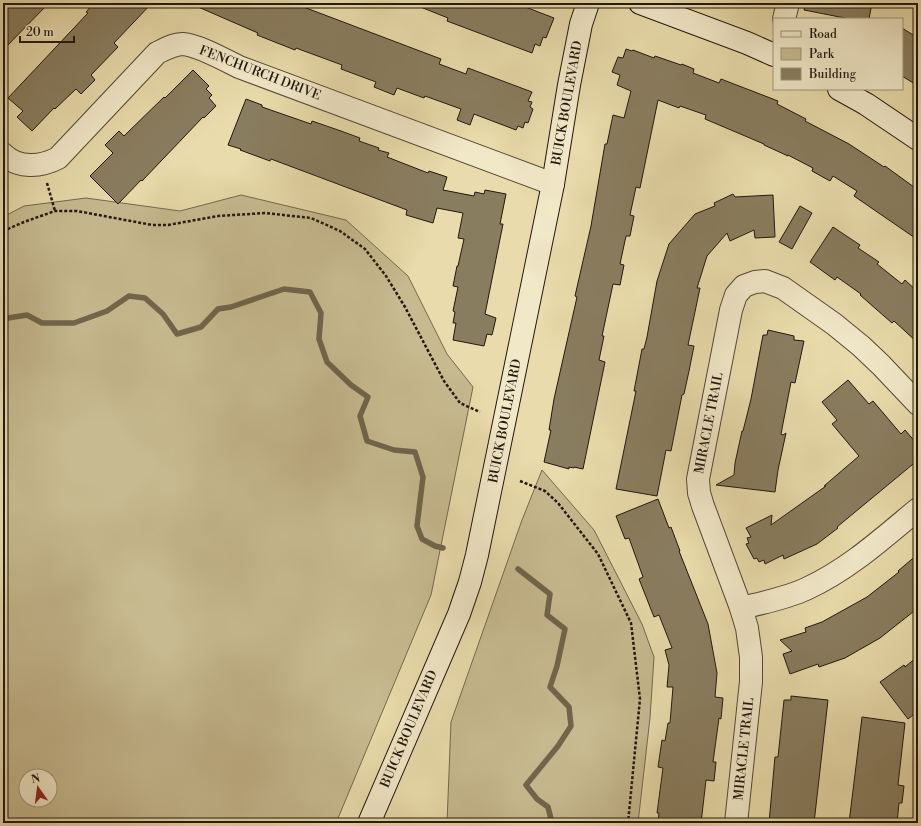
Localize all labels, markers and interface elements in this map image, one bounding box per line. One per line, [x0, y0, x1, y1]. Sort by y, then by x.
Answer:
scale bar [20, 18, 74, 44]
legend [773, 18, 903, 90]
text: 20 m [26, 25, 54, 40]
text: Road [809, 27, 837, 42]
street label: BUICK BOULEVARD [548, 40, 586, 167]
street label: FENCHURCH DRIVE [197, 42, 323, 104]
text: Park [809, 47, 835, 62]
text: Building [808, 67, 857, 82]
street label: BUICK BOULEVARD [485, 358, 525, 485]
street label: MIRACLE TRAIL [691, 371, 727, 475]
street label: BUICK BOULEVARD [377, 668, 441, 791]
street label: MIRACLE TRAIL [731, 697, 757, 801]
north arrow [18, 768, 58, 808]
text: N [30, 771, 42, 787]

